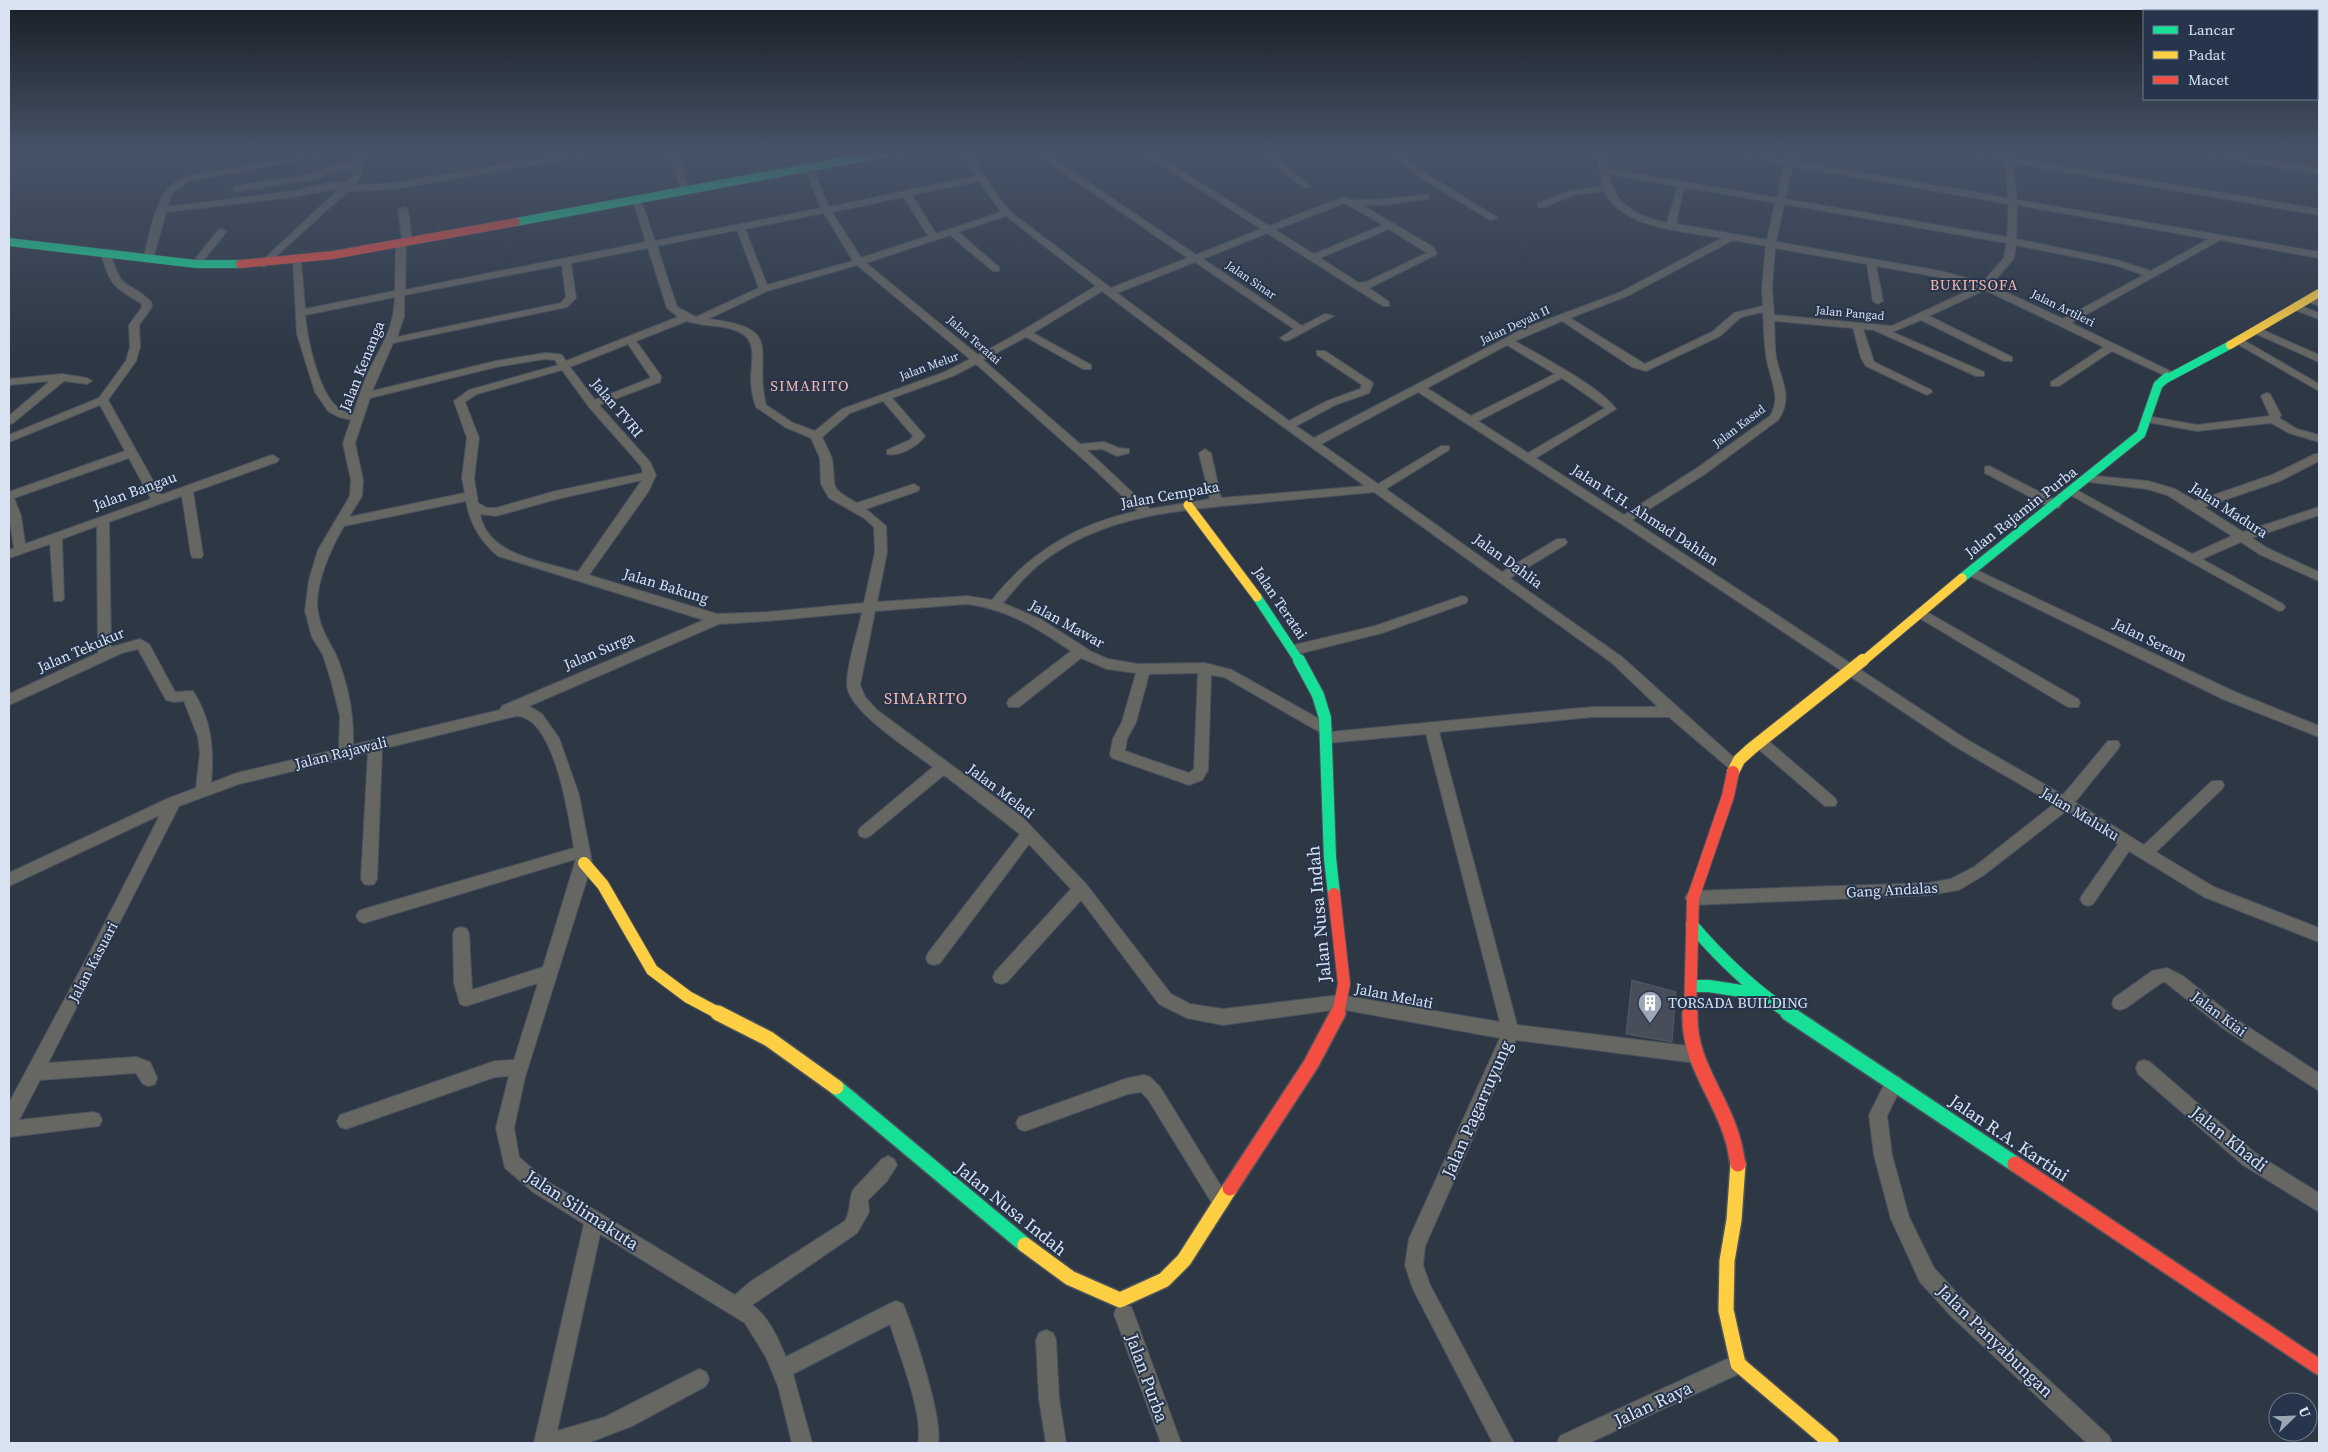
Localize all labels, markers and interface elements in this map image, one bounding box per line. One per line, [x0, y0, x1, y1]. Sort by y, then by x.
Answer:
legend [2143, 10, 2318, 100]
text: Lancar [2188, 19, 2235, 40]
text: Padat [2188, 44, 2225, 65]
text: Macet [2188, 69, 2229, 90]
street label: Jalan Sinar [1222, 257, 1280, 303]
district label: BUKITSOFA [1930, 274, 2018, 295]
street label: Jalan Artileri [2028, 285, 2098, 330]
street label: Jalan Deyah II [1477, 302, 1553, 349]
street label: Jalan Pangad [1814, 302, 1885, 324]
street label: Jalan Teratai [943, 311, 1005, 368]
street label: Jalan Kenanga [334, 317, 389, 415]
street label: Jalan Melur [896, 348, 961, 384]
street label: Jalan TVRI [586, 373, 648, 442]
district label: SIMARITO [770, 375, 850, 396]
street label: Jalan Kasad [1709, 401, 1769, 452]
street label: Jalan K.H. Ahmad Dahlan [1567, 458, 1723, 570]
street label: Jalan Rajamin Purba [1959, 461, 2081, 563]
street label: Jalan Bangau [89, 466, 180, 516]
street label: Jalan Cempaka [1118, 475, 1221, 514]
street label: Jalan Madura [2185, 476, 2273, 543]
street label: Jalan Dahlia [1468, 528, 1548, 593]
street label: Jalan Teratai [1248, 561, 1312, 643]
street label: Jalan Bakung [620, 562, 712, 609]
street label: Jalan Mawar [1025, 594, 1109, 653]
street label: Jalan Seram [2109, 612, 2191, 667]
street label: Jalan Tekukur [33, 621, 128, 678]
street label: Jalan Surga [559, 626, 638, 675]
district label: SIMARITO [884, 687, 968, 709]
street label: Jalan Rajawali [292, 731, 389, 774]
street label: Jalan Melati [962, 758, 1039, 823]
street label: Jalan Maluku [2036, 781, 2124, 845]
street label: Jalan Nusa Indah [1300, 845, 1337, 984]
street label: Gang Andalas [1846, 877, 1938, 902]
street label: Jalan Kasuari [62, 918, 123, 1007]
street label: Jalan Melati [1352, 977, 1435, 1013]
street label: Jalan Kiai [2187, 985, 2251, 1041]
building icon: TORSADA BUILDING [1637, 990, 1663, 1024]
place label: TORSADA BUILDING [1668, 992, 1808, 1013]
street label: Jalan Pagarruyung [1435, 1036, 1518, 1182]
street label: Jalan R.A. Kartini [1944, 1088, 2074, 1187]
street label: Jalan Khadi [2185, 1099, 2273, 1177]
street label: Jalan Nusa Indah [949, 1155, 1073, 1262]
street label: Jalan Silimakuta [520, 1163, 645, 1256]
street label: Jalan Panyabungan [1931, 1278, 2059, 1403]
street label: Jalan Purba [1120, 1329, 1175, 1427]
street label: Jalan Raya [1609, 1374, 1697, 1433]
north arrow [2268, 1392, 2318, 1442]
text: U [2294, 1403, 2316, 1421]

